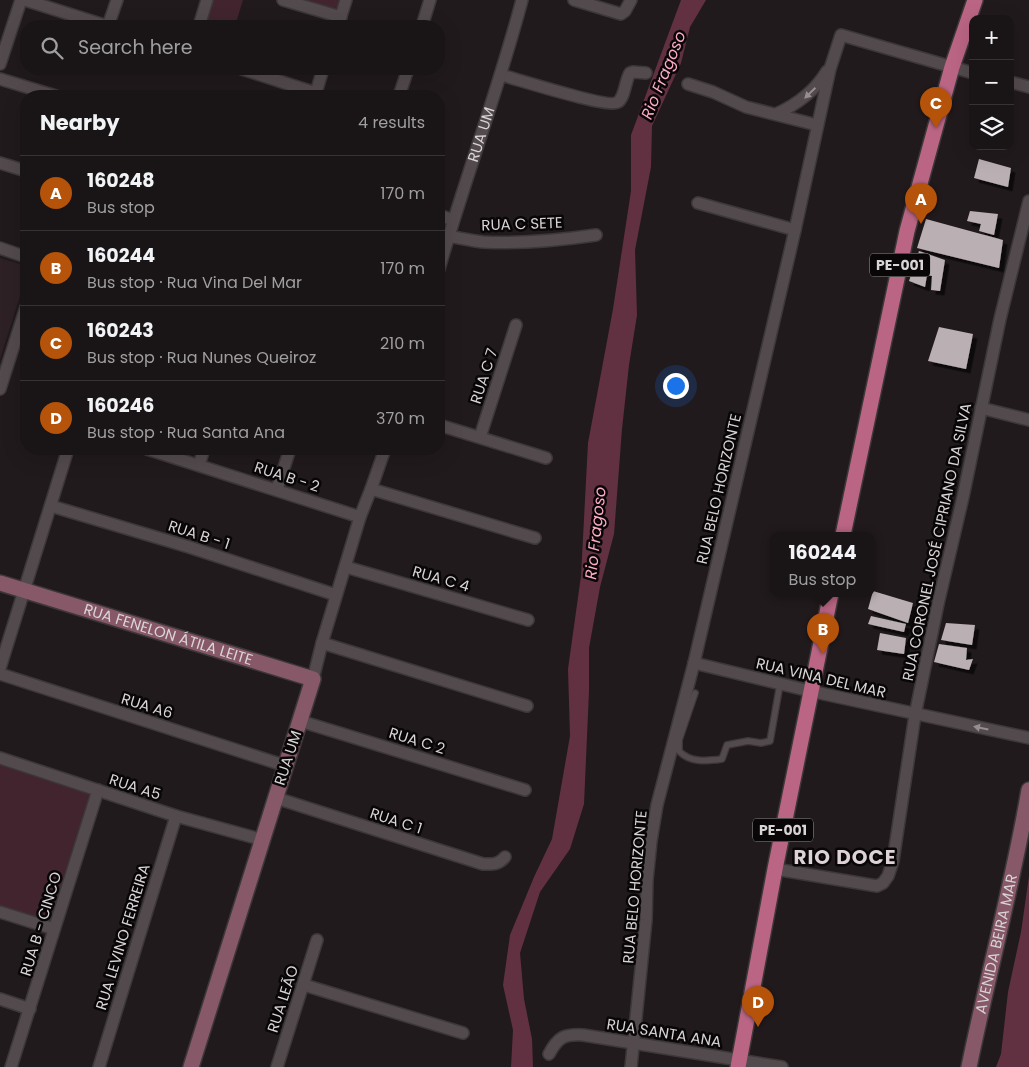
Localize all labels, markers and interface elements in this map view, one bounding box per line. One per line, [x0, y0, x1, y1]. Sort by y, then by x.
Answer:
map controls [969, 15, 1014, 150]
button: + [969, 15, 1014, 60]
search box [20, 20, 445, 75]
water label: Rio Fragoso [635, 28, 692, 123]
icon: search [38, 34, 66, 62]
text: Search here [78, 34, 192, 61]
button: − [969, 60, 1014, 105]
one-way arrow [804, 87, 816, 99]
pin: C [920, 87, 952, 128]
street label: RUA UM [462, 104, 500, 164]
button: layers [969, 105, 1014, 150]
text: Nearby [40, 108, 120, 137]
text: 4 results [358, 111, 425, 134]
text: 160248 [87, 167, 155, 194]
text: A [50, 182, 62, 205]
text: 170 m [380, 182, 425, 205]
pin: A [905, 183, 937, 224]
text: Bus stop [87, 196, 155, 219]
street label: RUA C SETE [481, 212, 563, 235]
text: 160244 [87, 242, 155, 269]
road number: PE-001 [870, 254, 930, 276]
text: B [51, 257, 61, 280]
text: 170 m [380, 257, 425, 280]
text: Bus stop · Rua Vina Del Mar [87, 271, 302, 294]
text: 160243 [87, 317, 154, 344]
text: C [50, 332, 62, 355]
text: 210 m [380, 332, 425, 355]
street label: RUA C 7 [465, 345, 502, 406]
text: Bus stop · Rua Nunes Queiroz [87, 346, 316, 369]
your location [663, 373, 689, 399]
text: 160246 [87, 392, 154, 419]
street label: RUA CORONEL JOSÉ CIPRIANO DA SILVA [897, 401, 976, 683]
text: D [50, 407, 62, 430]
text: 370 m [376, 407, 425, 430]
street label: RUA BELO HORIZONTE [691, 412, 746, 566]
text: Bus stop · Rua Santa Ana [87, 421, 285, 444]
street label: RUA B - 2 [252, 456, 322, 497]
water label: Rio Fragoso [579, 486, 612, 581]
street label: RUA B - 1 [166, 515, 233, 554]
popup [770, 532, 875, 597]
text: 160244 [788, 539, 857, 566]
street label: RUA C 4 [410, 560, 472, 597]
text: Bus stop [788, 568, 856, 591]
street label: RUA FENELON ÁTILA LEITE [81, 598, 256, 670]
pin: B [807, 613, 839, 654]
street label: RUA VINA DEL MAR [754, 652, 888, 703]
street label: RUA A6 [119, 688, 176, 723]
street label: RUA C 2 [387, 722, 448, 759]
one-way arrow [974, 724, 989, 732]
street label: RUA UM [269, 728, 306, 788]
street label: RUA A5 [107, 768, 164, 805]
street label: RUA C 1 [367, 802, 425, 839]
street label: RUA BELO HORIZONTE [617, 809, 652, 964]
road number: PE-001 [753, 818, 813, 842]
district label: RIO DOCE [793, 843, 897, 871]
street label: RUA LEVINO FERREIRA [90, 861, 155, 1013]
street label: RUA B - CINCO [15, 869, 66, 979]
street label: AVENIDA BEIRA MAR [970, 872, 1022, 1016]
street label: RUA LEÃO [262, 962, 303, 1035]
pin: D [742, 986, 774, 1027]
street label: RUA SANTA ANA [605, 1013, 723, 1052]

